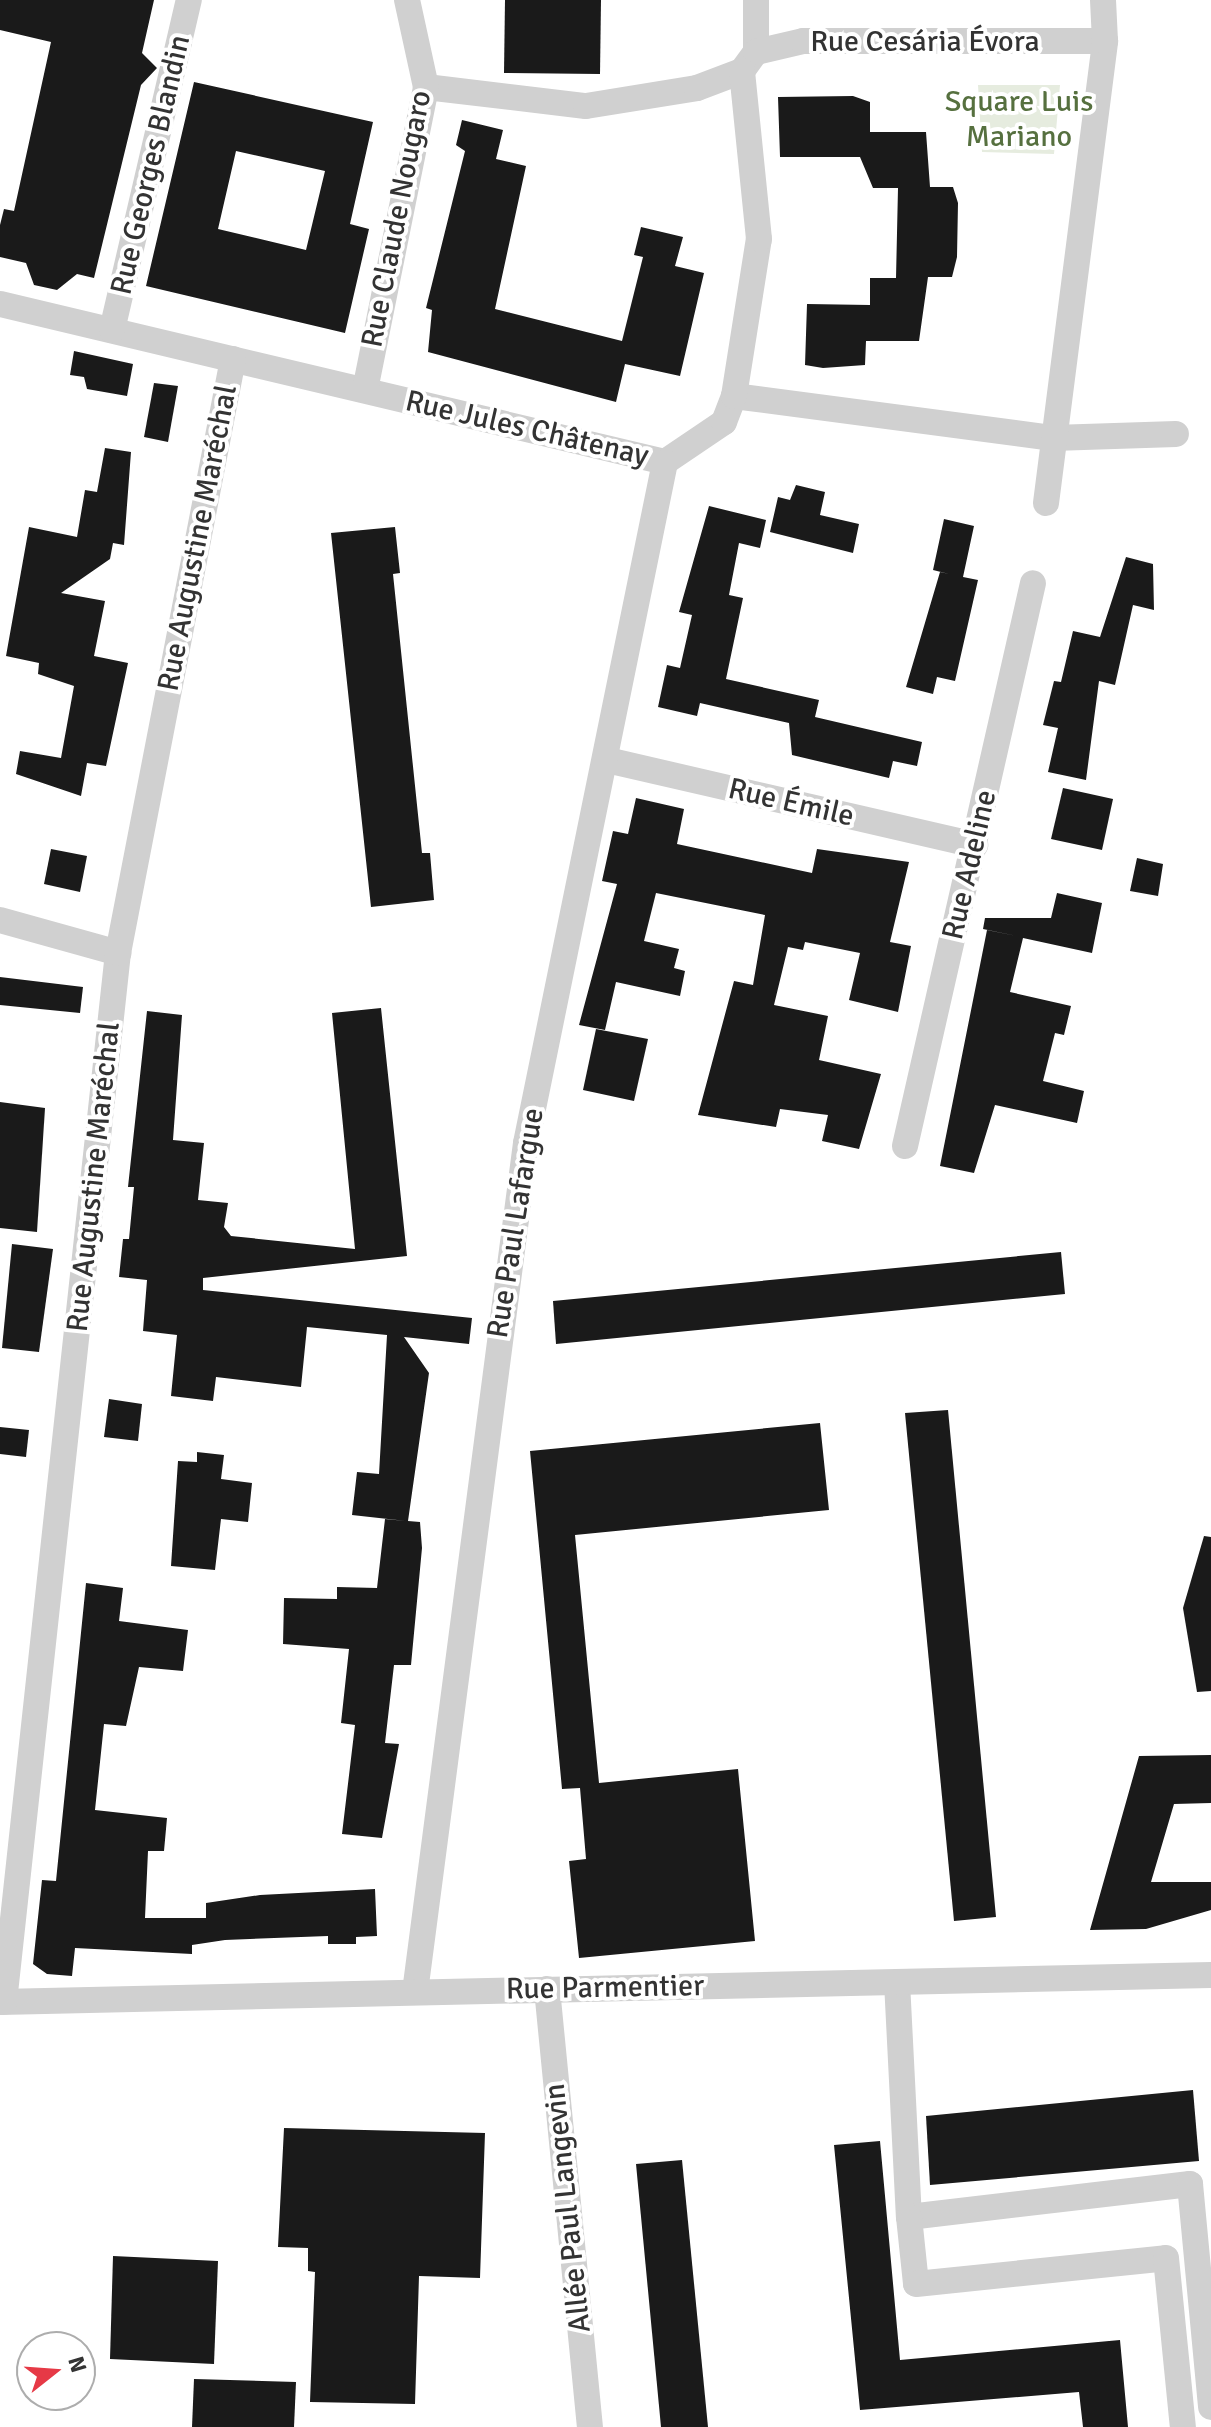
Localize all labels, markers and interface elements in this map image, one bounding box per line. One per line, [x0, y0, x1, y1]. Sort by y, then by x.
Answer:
street label: Rue Cesária Évora [810, 24, 1040, 60]
street label: Rue Georges Blandin [104, 32, 198, 298]
park label: Square Luis Mariano [945, 84, 1093, 154]
street label: Rue Claude Nougaro [354, 88, 440, 350]
street label: Rue Augustine Maréchal [151, 382, 245, 694]
street label: Rue Jules Châtenay [402, 384, 652, 474]
street label: Rue Émile [725, 771, 857, 835]
street label: Rue Adeline [935, 787, 1005, 943]
street label: Rue Augustine Maréchal [60, 1020, 128, 1334]
street label: Rue Paul Lafargue [480, 1105, 552, 1341]
street label: Rue Parmentier [506, 1968, 704, 2008]
street label: Allée Paul Langevin [537, 2082, 599, 2334]
north arrow [16, 2331, 96, 2411]
text: N [62, 2353, 93, 2376]

